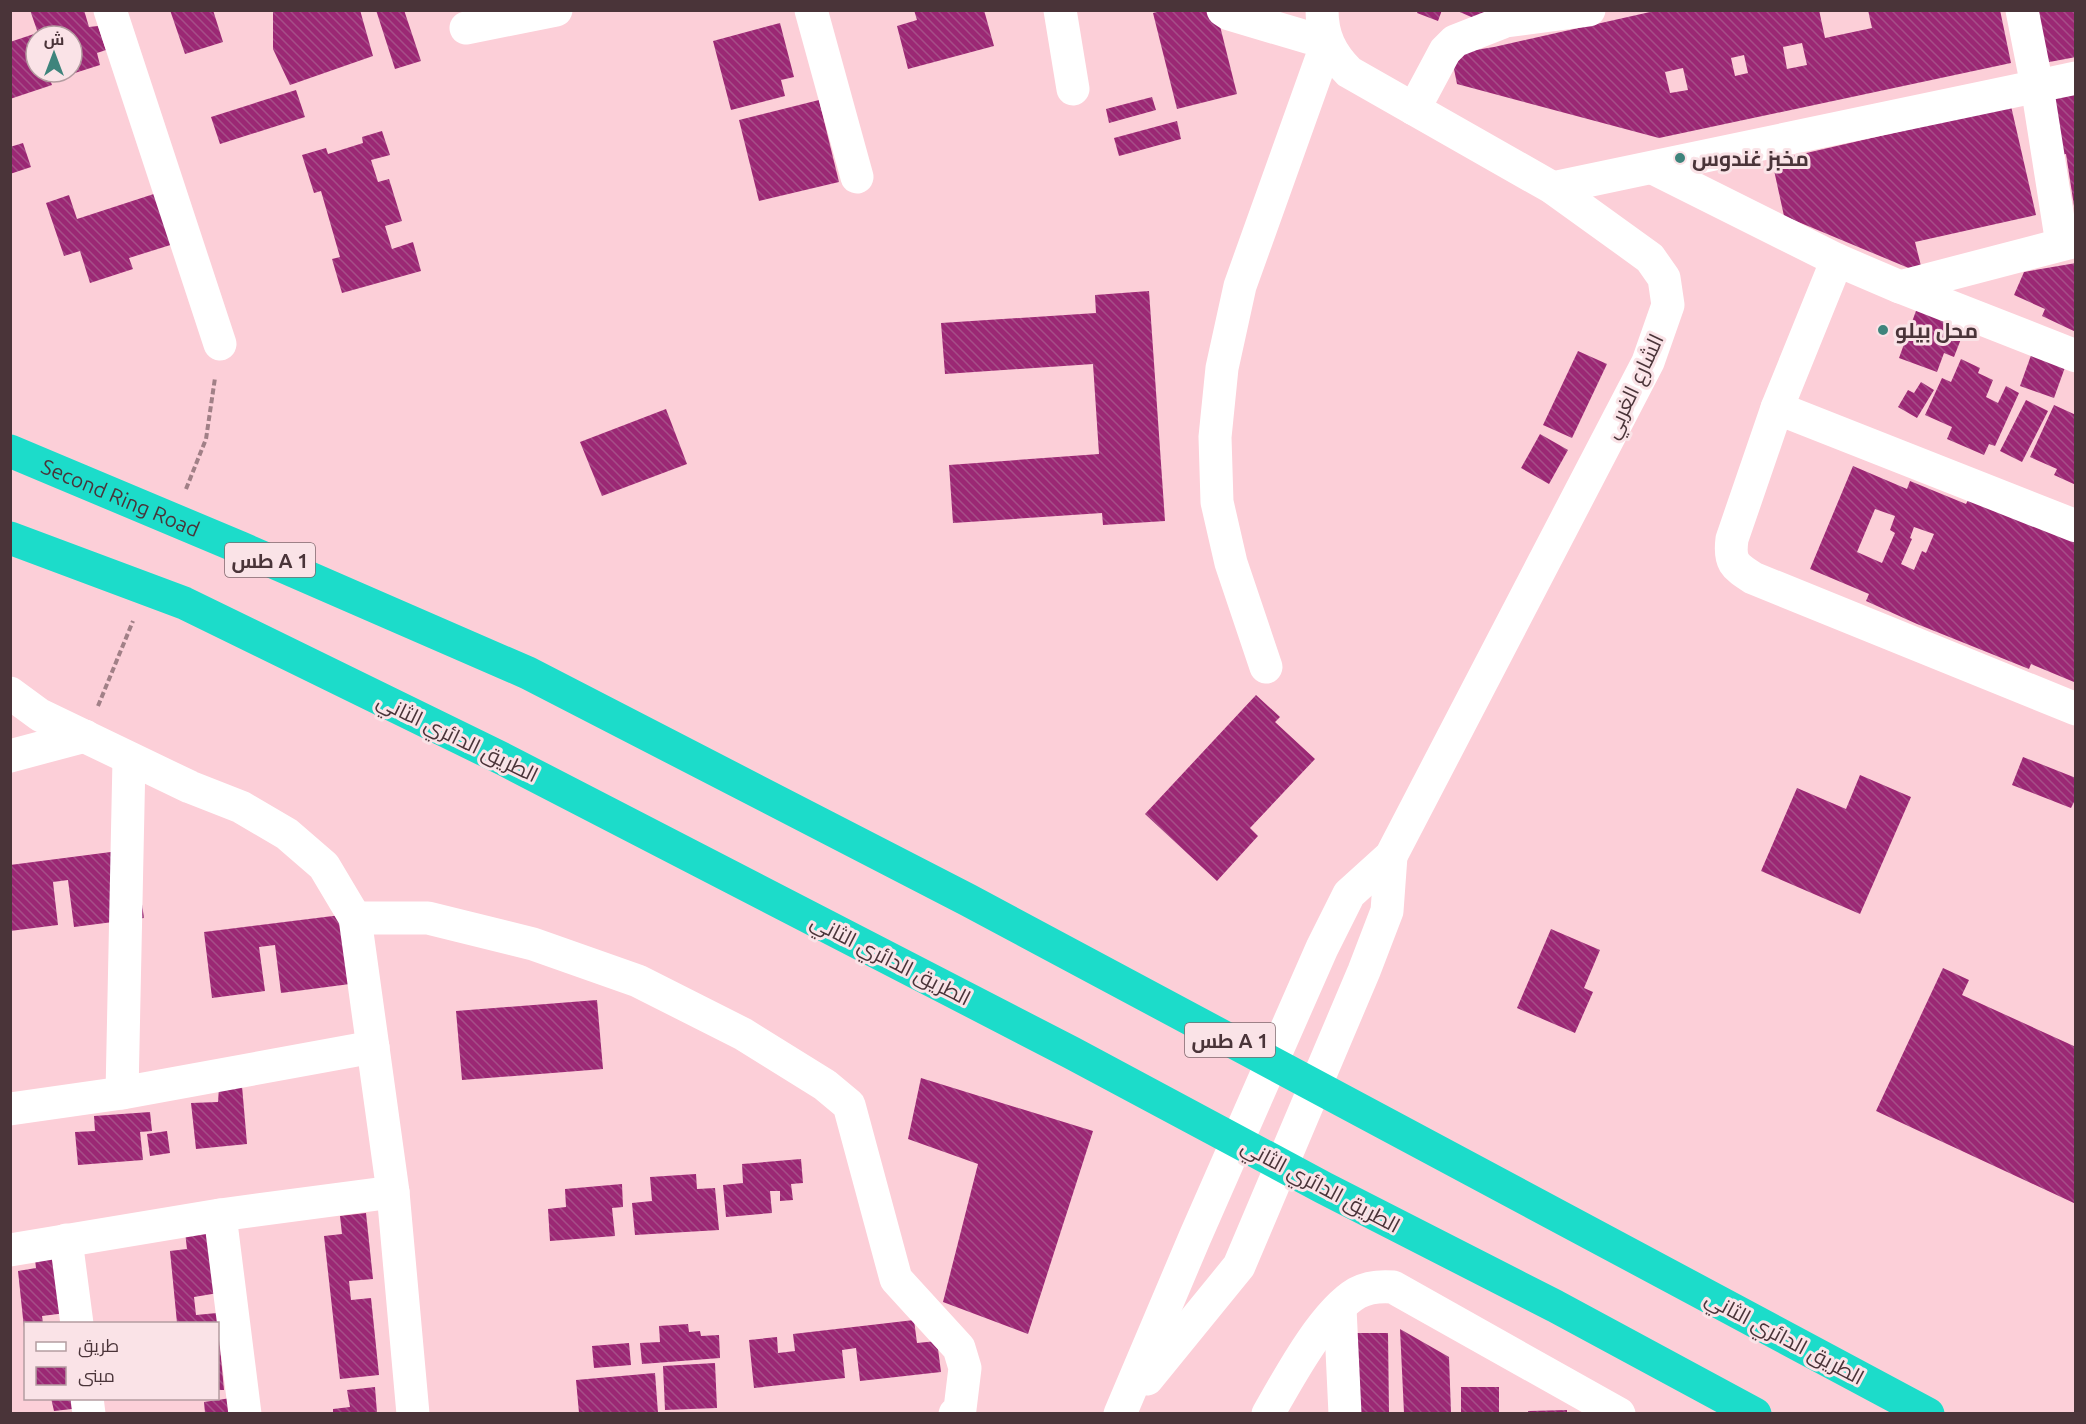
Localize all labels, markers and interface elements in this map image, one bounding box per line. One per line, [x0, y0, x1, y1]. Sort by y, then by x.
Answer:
north arrow [24, 24, 84, 84]
text: ش [44, 30, 64, 49]
place label: مخبز غندوس [1692, 146, 1809, 172]
marker: مخبز غندوس [1673, 151, 1687, 165]
place label: محل بيلو [1895, 318, 1978, 344]
marker: محل بيلو [1876, 323, 1890, 337]
street label: الشارع الغربي [1598, 330, 1672, 444]
street label: Second Ring Road [38, 454, 203, 541]
road number: طس A 1 [225, 543, 315, 577]
street label: الطريق الدائري الثاني [371, 688, 542, 791]
street label: الطريق الدائري الثاني [805, 908, 975, 1014]
road number: طس A 1 [1185, 1023, 1275, 1057]
street label: الطريق الدائري الثاني [1235, 1133, 1404, 1241]
street label: الطريق الدائري الثاني [1699, 1285, 1868, 1393]
legend [24, 1322, 219, 1400]
text: طريق [78, 1335, 119, 1358]
text: مبنى [78, 1365, 115, 1387]

